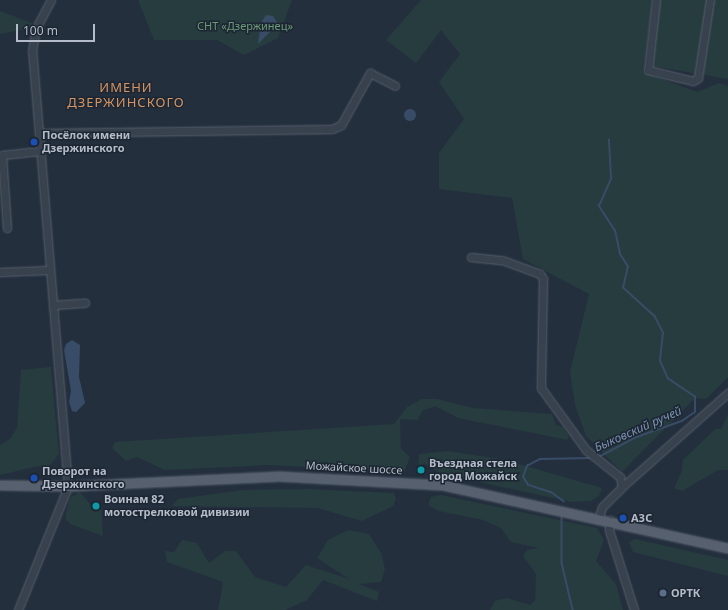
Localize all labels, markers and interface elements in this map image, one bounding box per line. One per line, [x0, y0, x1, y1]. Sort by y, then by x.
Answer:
scale bar [18, 16, 97, 42]
park label: СНТ «Дзержинец» [197, 19, 293, 33]
text: 100 m [23, 22, 58, 39]
district label: ИМЕНИ ДЗЕРЖИНСКОГО [67, 80, 185, 111]
place label: Посёлок имени Дзержинского [42, 129, 130, 155]
marker: Посёлок имени Дзержинского [29, 137, 39, 147]
water label: Быковский ручей [592, 403, 684, 455]
place label: Въездная стела город Можайск [429, 457, 517, 483]
street label: Можайское шоссе [305, 459, 403, 477]
place label: Поворот на Дзержинского [42, 465, 125, 491]
marker: Въездная стела город Можайск [416, 465, 426, 475]
marker: Поворот на Дзержинского [29, 473, 39, 483]
place label: Воинам 82 мотострелковой дивизии [104, 493, 250, 519]
marker: Воинам 82 мотострелковой дивизии [91, 501, 101, 511]
place label: АЗС [631, 511, 652, 525]
marker: АЗС [618, 513, 628, 523]
place label: ОРТК [671, 586, 700, 600]
marker: ОРТК [658, 588, 668, 598]

